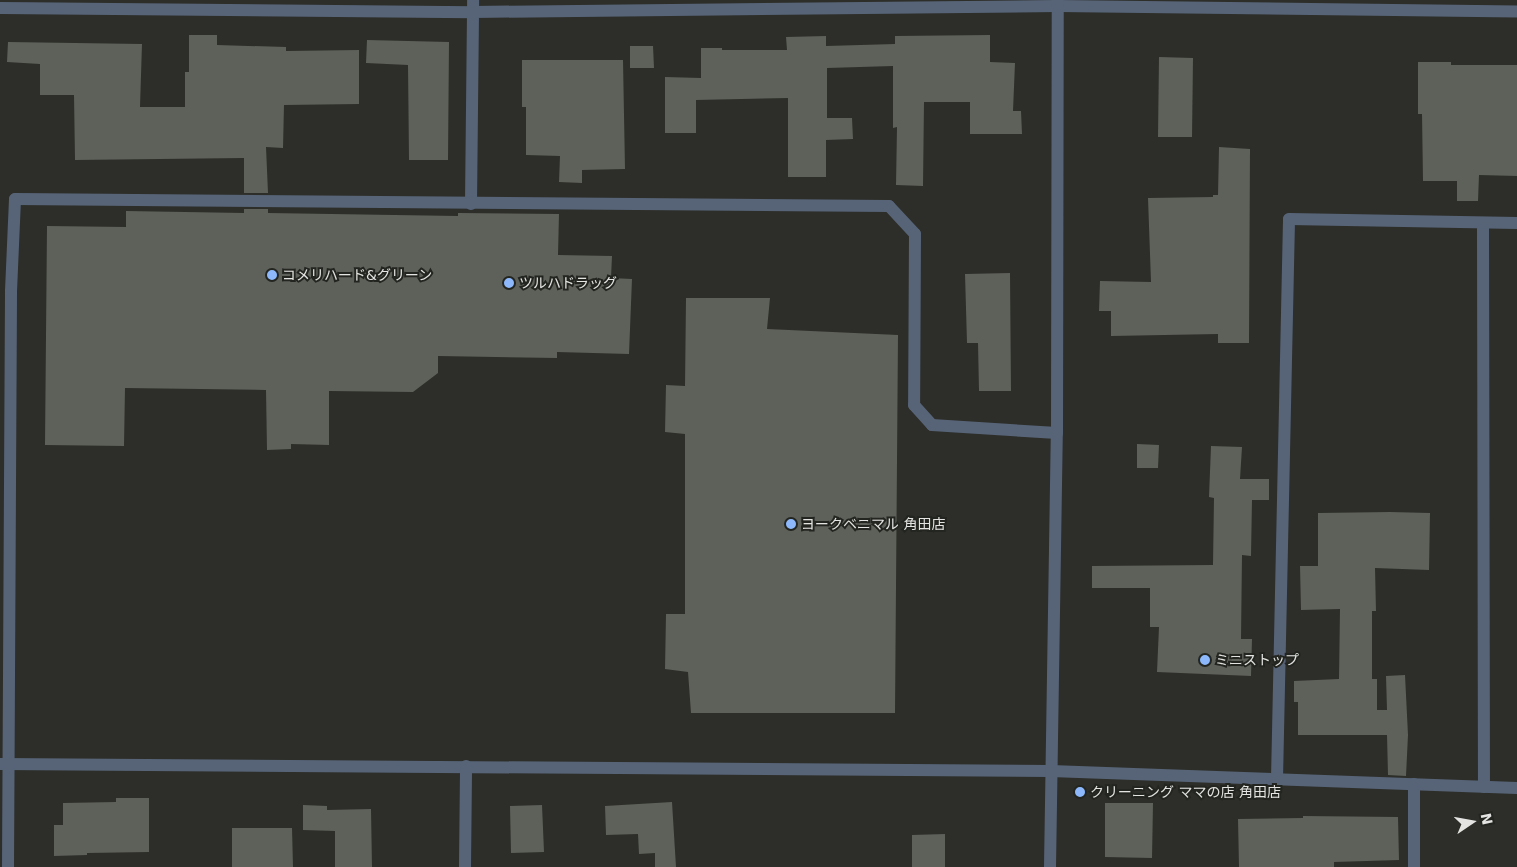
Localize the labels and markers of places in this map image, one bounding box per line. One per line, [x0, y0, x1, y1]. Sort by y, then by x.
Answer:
place label: コメリハード&グリーン [282, 267, 433, 283]
marker: コメリハード&グリーン [266, 269, 278, 281]
place label: ツルハドラッグ [519, 275, 617, 291]
marker: ツルハドラッグ [503, 277, 515, 289]
place label: ヨークベニマル 角田店 [801, 516, 945, 532]
marker: ヨークベニマル 角田店 [785, 518, 797, 530]
place label: ミニストップ [1215, 652, 1299, 668]
marker: ミニストップ [1199, 654, 1211, 666]
place label: クリーニング ママの店 角田店 [1090, 784, 1281, 800]
marker: クリーニング ママの店 角田店 [1074, 786, 1086, 798]

